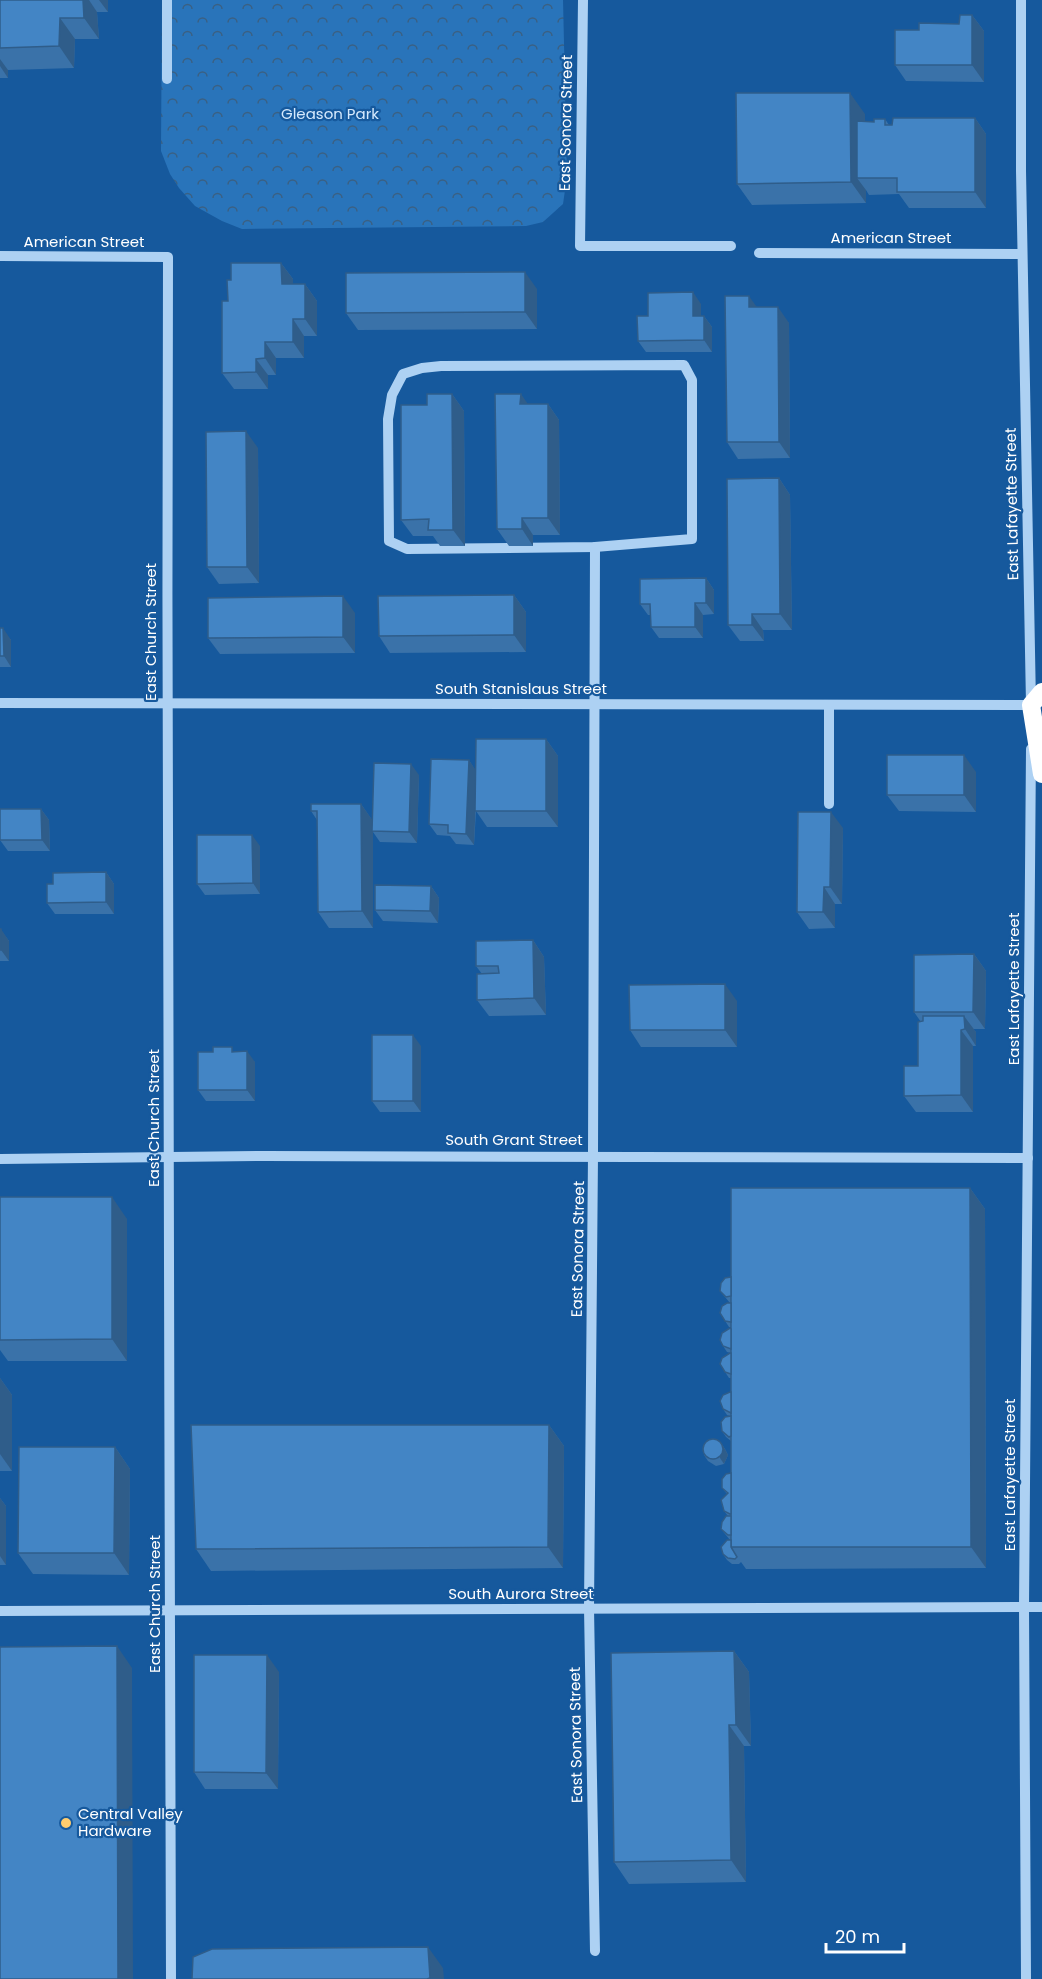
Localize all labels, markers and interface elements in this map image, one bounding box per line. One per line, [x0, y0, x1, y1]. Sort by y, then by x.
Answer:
street label: East Sonora Street [554, 55, 577, 191]
park label: Gleason Park [281, 103, 379, 124]
street label: American Street [831, 227, 951, 248]
street label: American Street [24, 231, 144, 252]
street label: East Lafayette Street [1000, 427, 1023, 581]
street label: East Church Street [140, 563, 161, 701]
street label: South Stanislaus Street [435, 678, 607, 699]
street label: East Lafayette Street [1003, 913, 1024, 1065]
street label: East Church Street [143, 1049, 164, 1187]
street label: South Grant Street [445, 1129, 583, 1150]
street label: East Sonora Street [566, 1181, 589, 1317]
street label: East Lafayette Street [999, 1399, 1020, 1551]
street label: East Church Street [144, 1535, 165, 1673]
street label: South Aurora Street [448, 1583, 594, 1604]
street label: East Sonora Street [564, 1667, 587, 1803]
place label: Central Valley Hardware [78, 1803, 183, 1841]
marker: Central Valley Hardware [59, 1816, 73, 1830]
scale bar [826, 1916, 904, 1954]
text: 20 m [835, 1924, 880, 1949]

